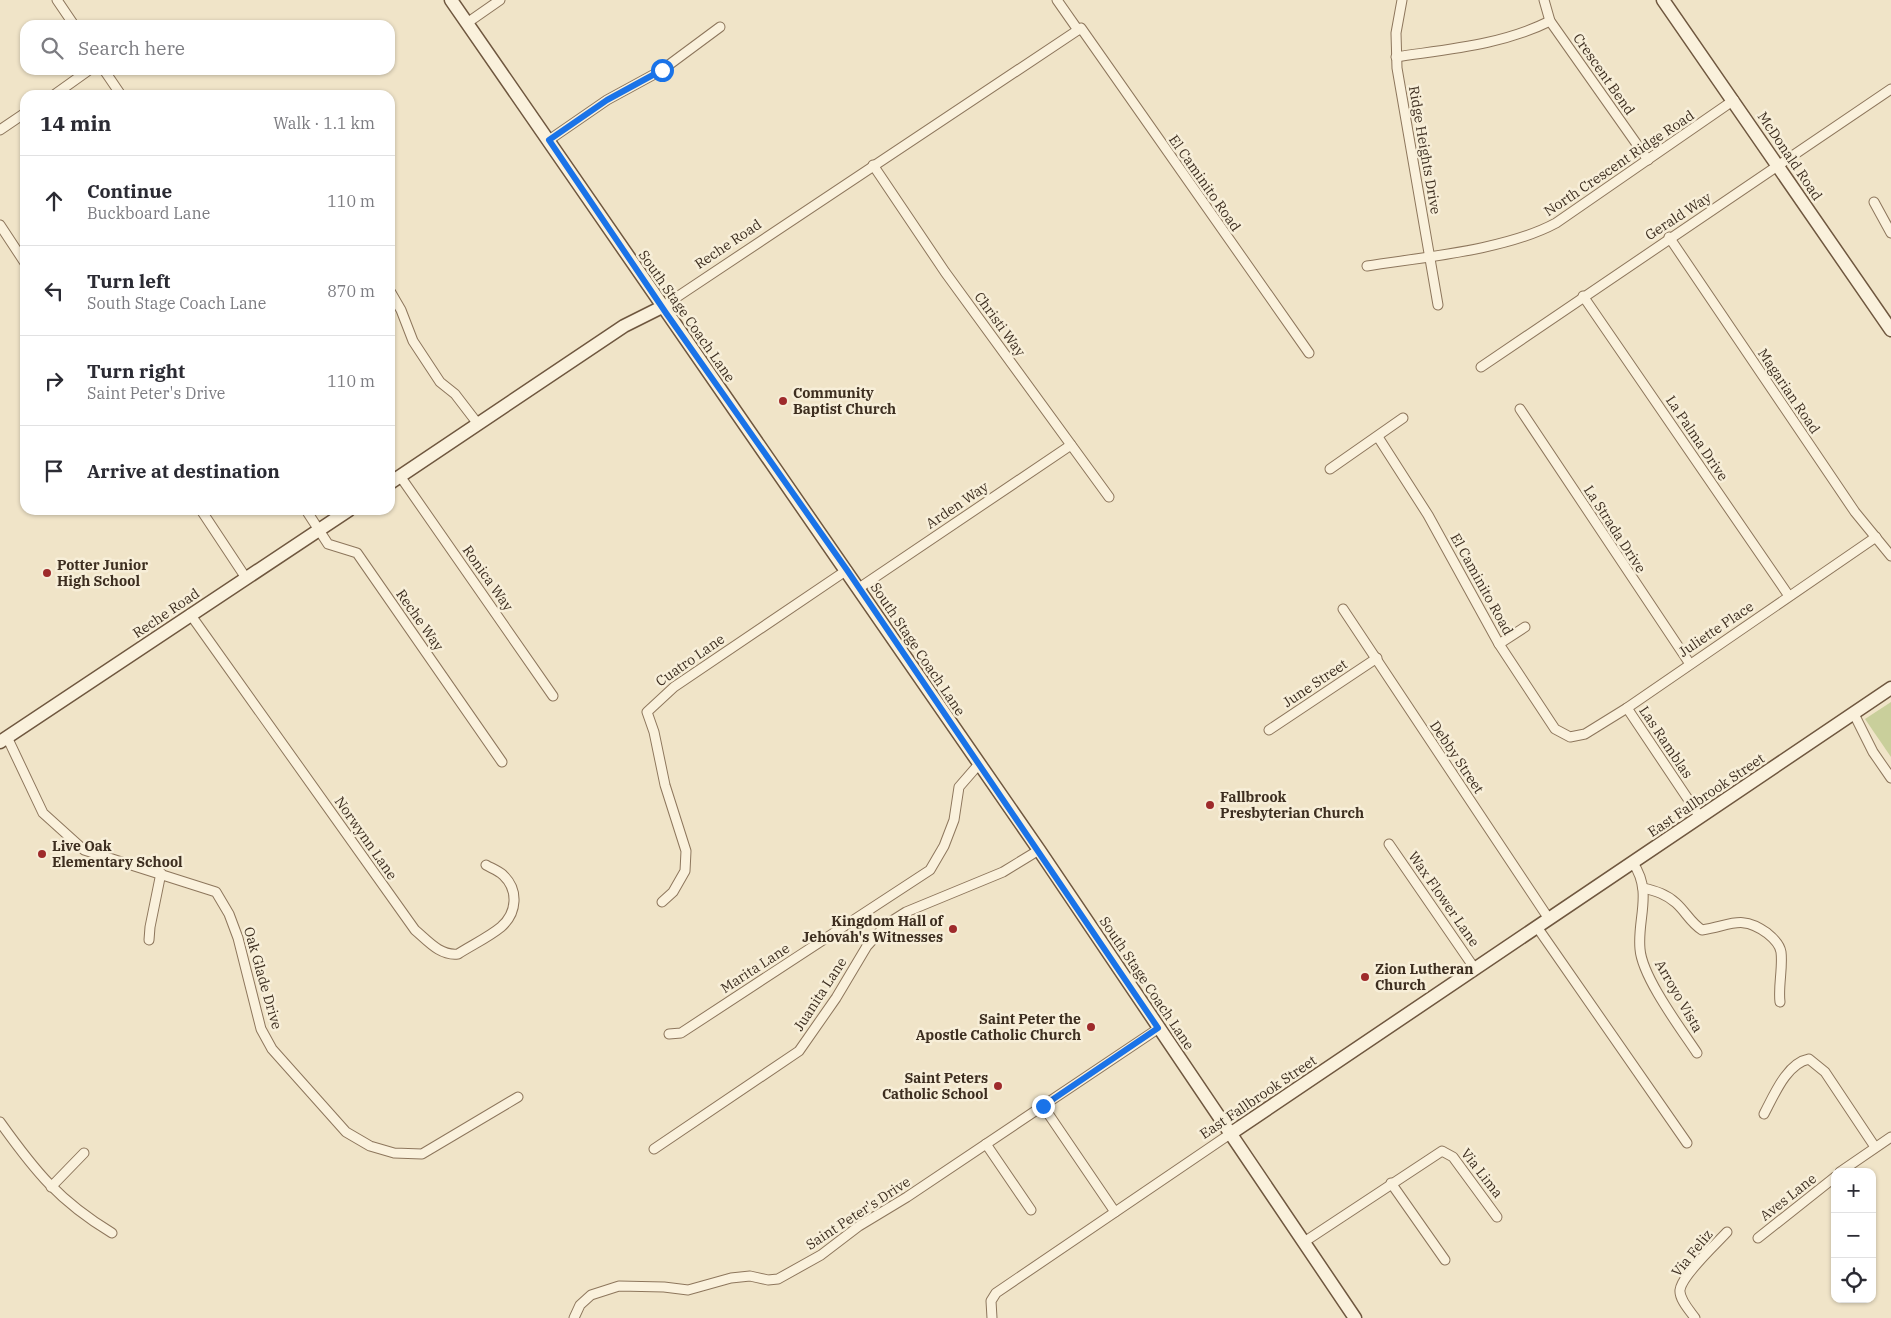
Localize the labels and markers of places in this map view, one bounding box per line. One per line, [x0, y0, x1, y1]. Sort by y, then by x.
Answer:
place label: Community Baptist Church [793, 384, 896, 418]
marker: Community Baptist Church [777, 395, 789, 407]
place label: Potter Junior High School [57, 556, 148, 590]
marker: Potter Junior High School [41, 567, 53, 579]
place label: Fallbrook Presbyterian Church [1220, 788, 1364, 822]
marker: Fallbrook Presbyterian Church [1204, 799, 1216, 811]
place label: Live Oak Elementary School [52, 837, 183, 871]
marker: Live Oak Elementary School [36, 848, 48, 860]
place label: Kingdom Hall of Jehovah's Witnesses [802, 912, 945, 946]
marker: Kingdom Hall of Jehovah's Witnesses [947, 923, 959, 935]
place label: Zion Lutheran Church [1375, 960, 1474, 994]
marker: Zion Lutheran Church [1359, 971, 1371, 983]
place label: Saint Peter the Apostle Catholic Church [916, 1010, 1081, 1044]
marker: Saint Peter the Apostle Catholic Church [1085, 1021, 1097, 1033]
place label: Saint Peters Catholic School [882, 1069, 988, 1103]
marker: Saint Peters Catholic School [992, 1080, 1004, 1092]

